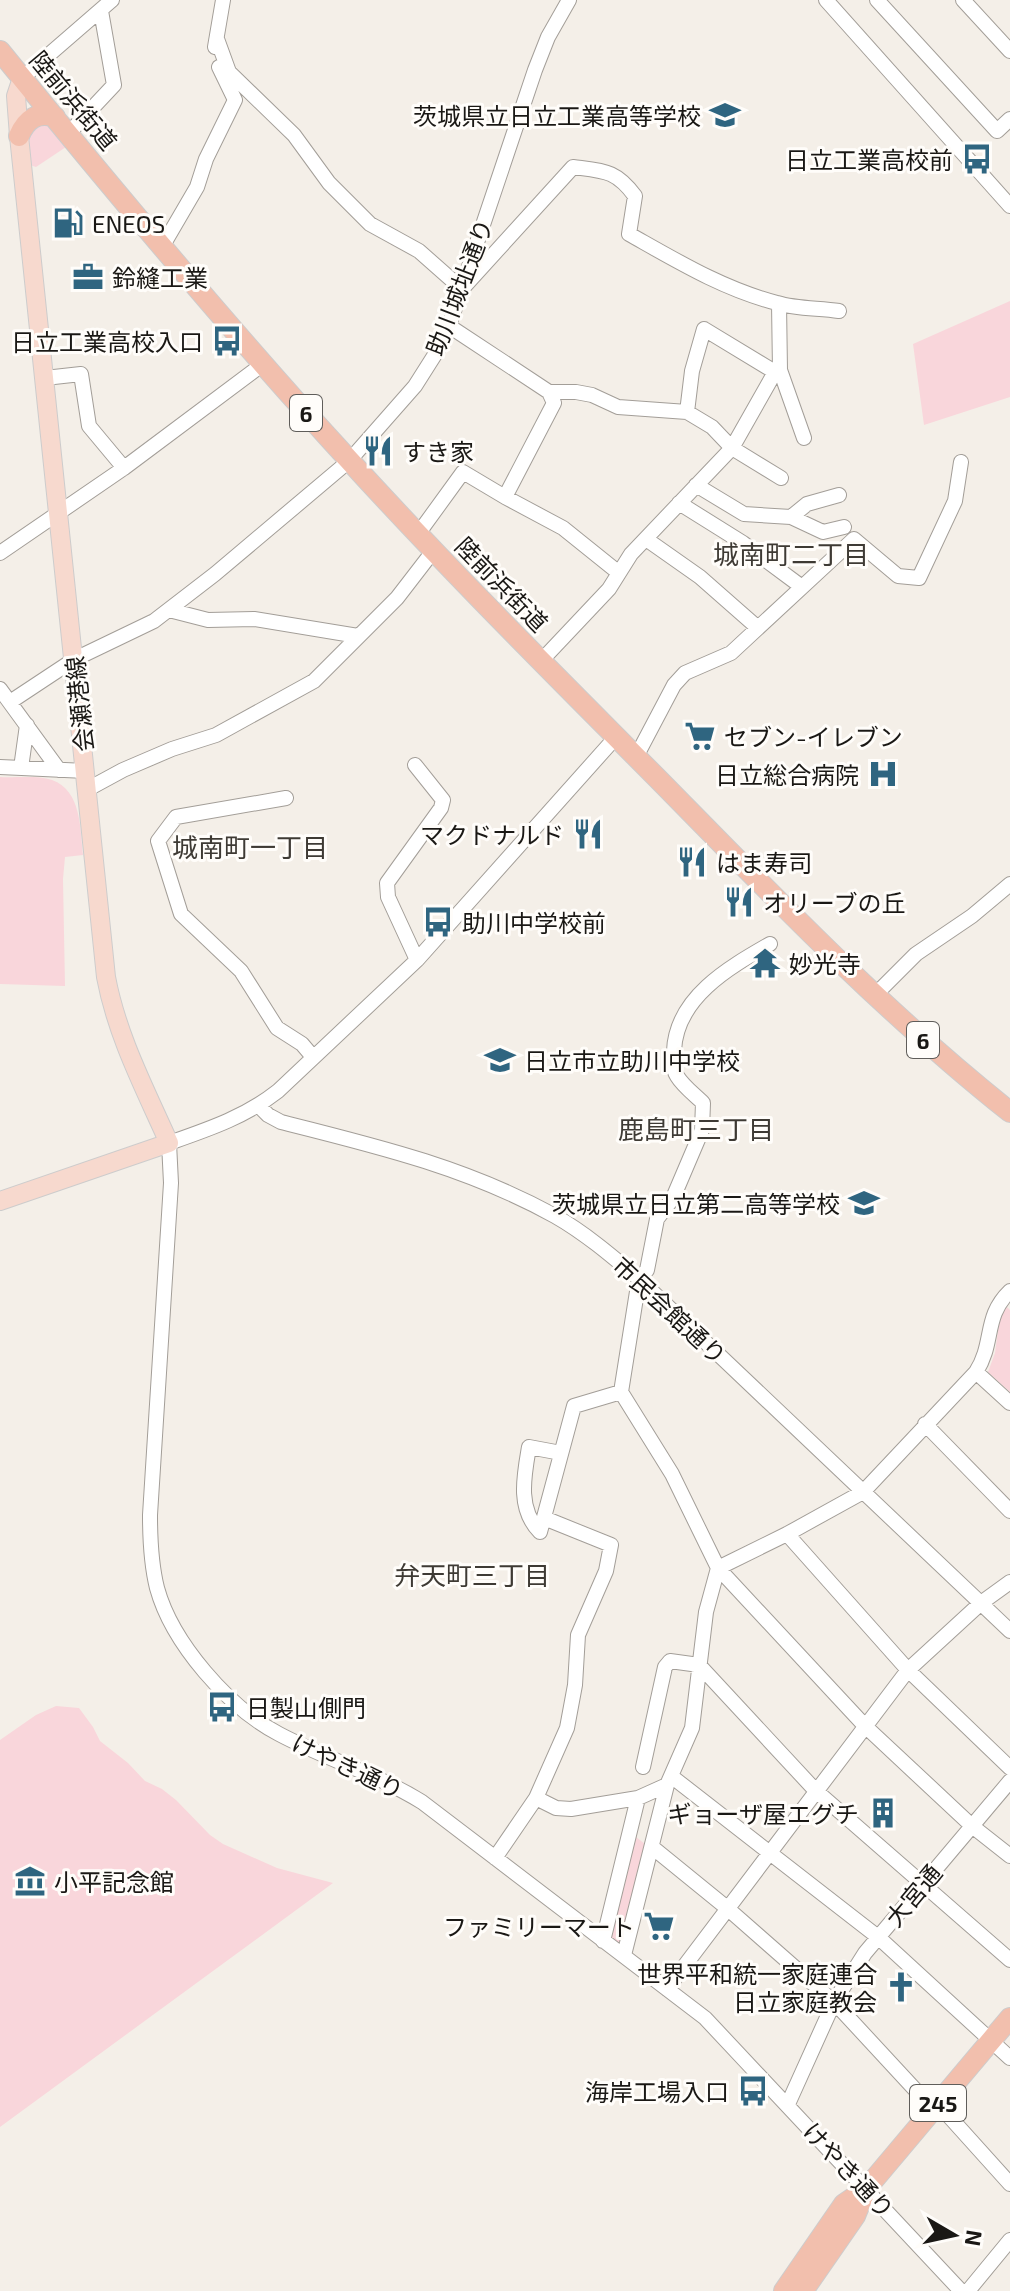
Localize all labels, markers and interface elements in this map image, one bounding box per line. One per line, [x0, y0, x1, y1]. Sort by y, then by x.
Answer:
street label: 陸前浜街道 [24, 45, 124, 155]
school or university icon: 茨城県立日立工業高等学校 [708, 98, 742, 132]
place label: 茨城県立日立工業高等学校 [413, 101, 701, 130]
bus stop icon: 日立工業高校前 [960, 142, 994, 176]
place label: 日立工業高校前 [785, 145, 953, 174]
fuel station icon: ENEOS [51, 206, 85, 240]
place label: ENEOS [92, 209, 165, 238]
street label: 助川城址通り [420, 215, 498, 359]
office icon: 鈴縫工業 [71, 260, 105, 294]
place label: 鈴縫工業 [112, 263, 208, 292]
bus stop icon: 日立工業高校入口 [210, 324, 244, 358]
place label: 日立工業高校入口 [11, 327, 203, 356]
road number: 6 [290, 395, 322, 431]
restaurant icon: すき家 [361, 434, 395, 468]
place label: すき家 [402, 437, 474, 466]
street label: 陸前浜街道 [450, 531, 554, 637]
district label: 城南町二丁目 [713, 538, 869, 569]
street label: 会瀬港線 [60, 655, 98, 753]
supermarket icon: セブン-イレブン [683, 719, 717, 753]
place label: セブン-イレブン [724, 722, 903, 751]
hospital icon: 日立総合病院 [866, 757, 900, 791]
place label: 日立総合病院 [715, 760, 859, 789]
restaurant icon: マクドナルド [571, 817, 605, 851]
place label: マクドナルド [420, 820, 564, 849]
district label: 城南町一丁目 [172, 831, 328, 862]
restaurant icon: はま寿司 [675, 845, 709, 879]
place label: はま寿司 [716, 848, 812, 877]
restaurant icon: オリーブの丘 [722, 885, 756, 919]
place label: オリーブの丘 [763, 888, 906, 917]
bus stop icon: 助川中学校前 [421, 905, 455, 939]
place label: 助川中学校前 [462, 908, 606, 937]
temple icon: 妙光寺 [748, 946, 782, 980]
place label: 妙光寺 [789, 949, 861, 978]
road number: 6 [907, 1022, 939, 1058]
school or university icon: 日立市立助川中学校 [483, 1043, 517, 1077]
place label: 日立市立助川中学校 [524, 1046, 740, 1075]
district label: 鹿島町三丁目 [618, 1113, 774, 1144]
school or university icon: 茨城県立日立第二高等学校 [847, 1186, 881, 1220]
place label: 茨城県立日立第二高等学校 [552, 1189, 840, 1218]
street label: 市民会館通り [607, 1250, 733, 1370]
district label: 弁天町三丁目 [394, 1559, 550, 1590]
bus stop icon: 日製山側門 [205, 1690, 239, 1724]
place label: 日製山側門 [246, 1693, 366, 1722]
street label: けやき通り [287, 1728, 409, 1804]
building icon: ギョーザ屋エグチ [866, 1796, 900, 1830]
place label: ギョーザ屋エグチ [667, 1799, 859, 1828]
street label: 大宮通 [879, 1858, 947, 1932]
museum icon: 小平記念館 [13, 1864, 47, 1898]
place label: 小平記念館 [54, 1867, 174, 1896]
supermarket icon: ファミリーマート [642, 1909, 676, 1943]
place label: ファミリーマート [443, 1912, 635, 1941]
place label: 世界平和統一家庭連合 日立家庭教会 [637, 1959, 877, 2016]
church icon: 世界平和統一家庭連合 日立家庭教会 [884, 1970, 918, 2004]
bus stop icon: 海岸工場入口 [736, 2074, 770, 2108]
place label: 海岸工場入口 [585, 2077, 729, 2106]
road number: 245 [910, 2085, 966, 2121]
street label: けやき通り [797, 2116, 901, 2224]
north arrow [914, 2195, 994, 2275]
text: N [961, 2228, 989, 2248]

